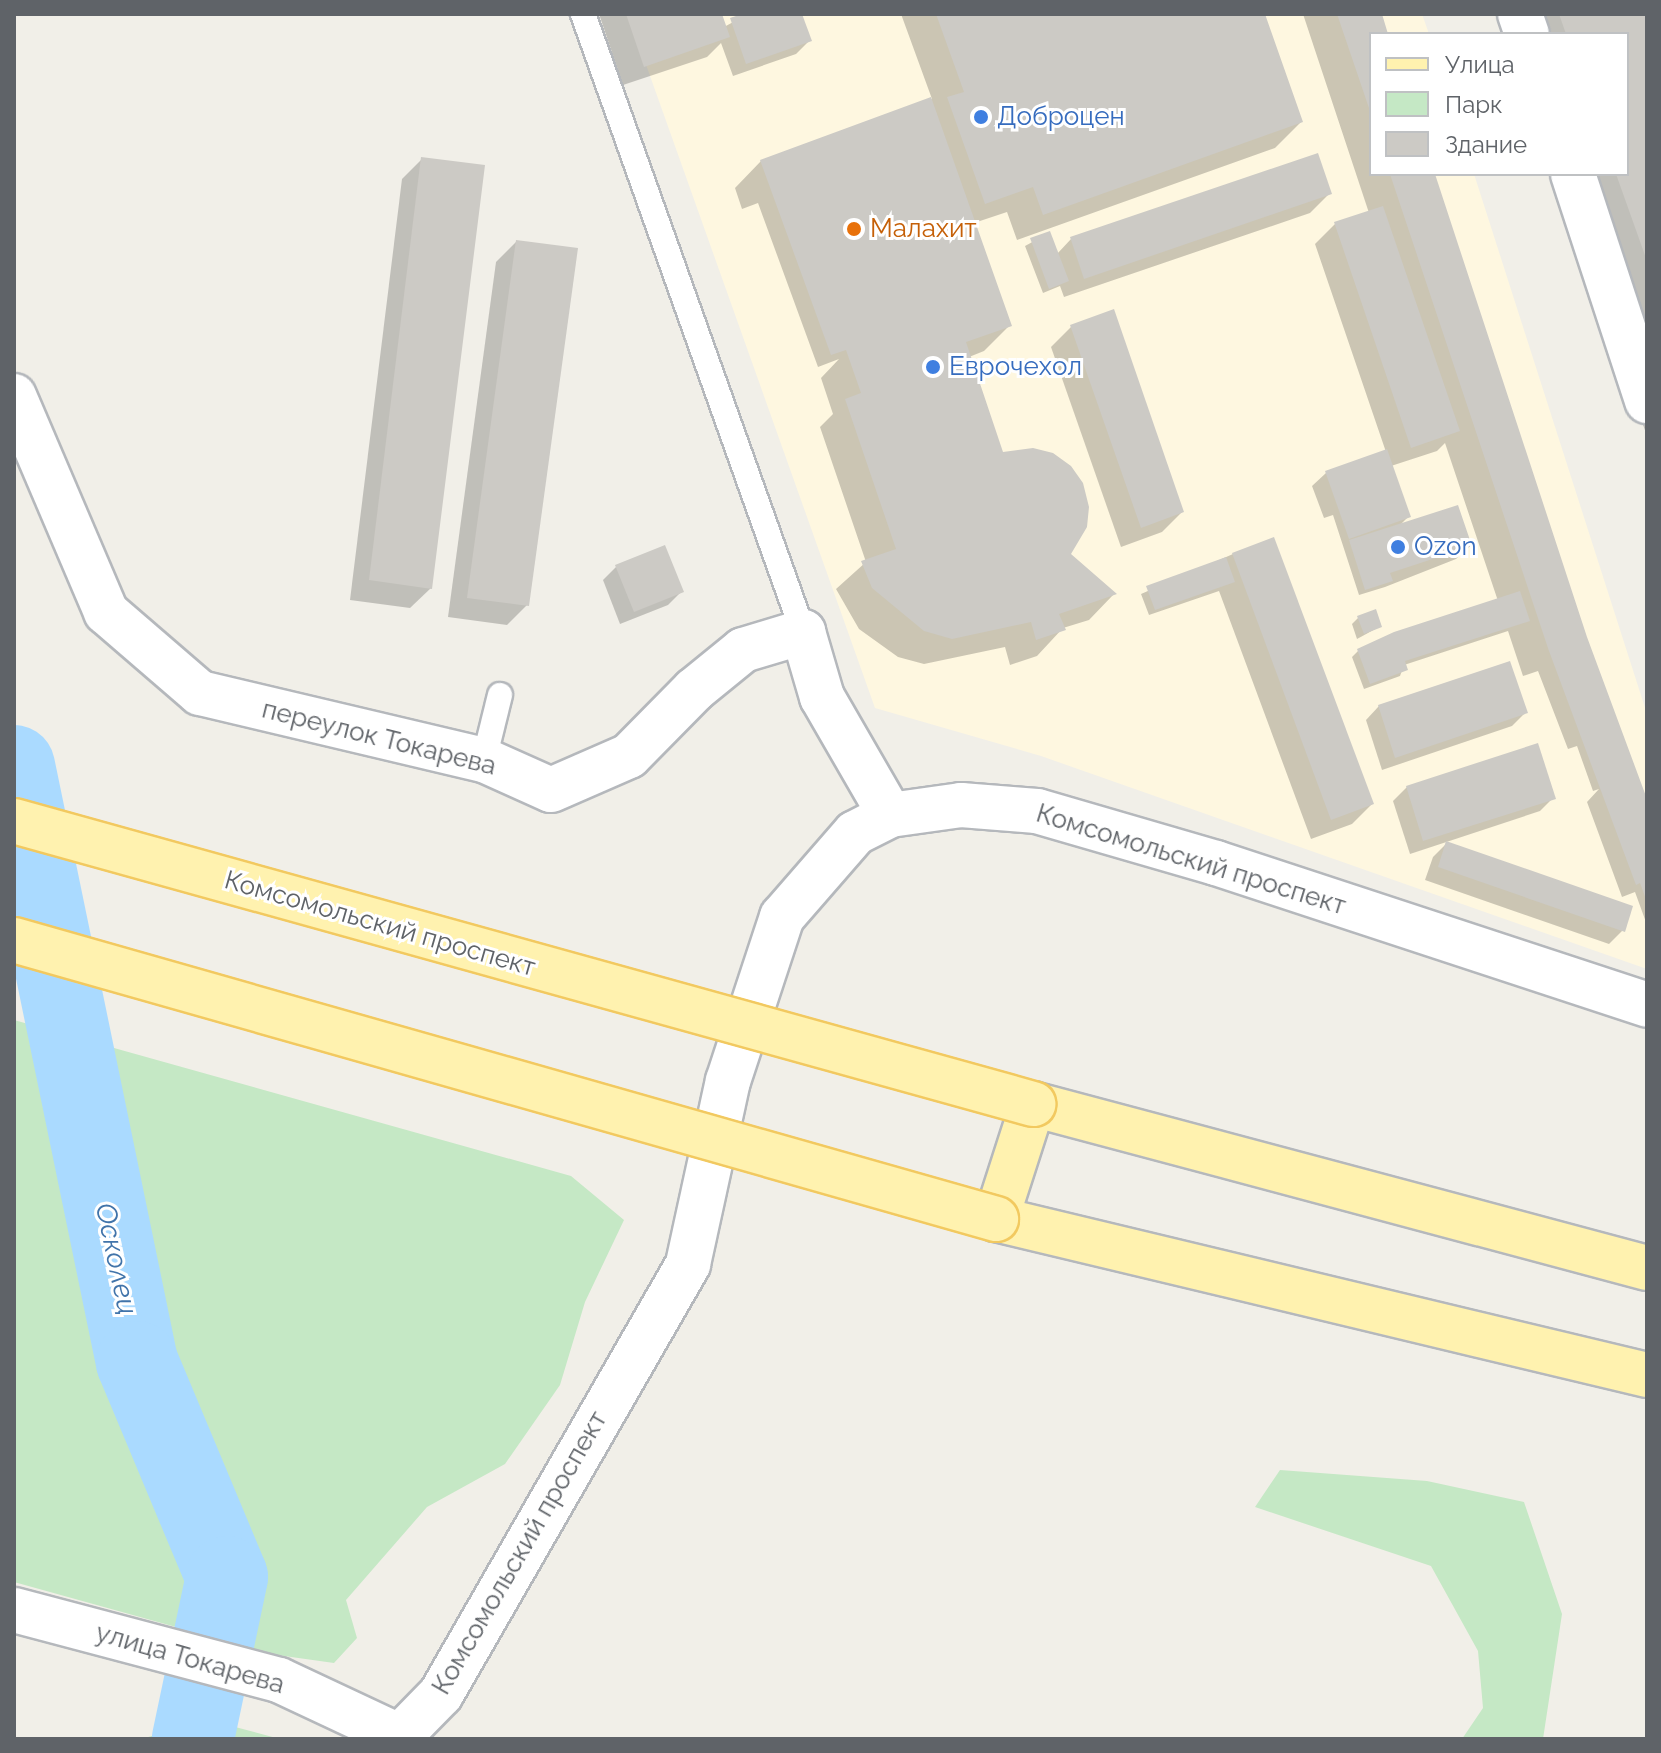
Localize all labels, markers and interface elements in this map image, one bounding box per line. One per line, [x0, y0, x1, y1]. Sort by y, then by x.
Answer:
legend [1369, 32, 1629, 176]
text: Улица [1445, 50, 1515, 79]
text: Парк [1445, 90, 1503, 119]
place label: Доброцен [997, 101, 1125, 133]
marker: Доброцен [972, 108, 990, 126]
text: Здание [1445, 130, 1527, 159]
place label: Малахит [870, 213, 977, 245]
marker: Малахит [845, 220, 863, 238]
place label: Еврочехол [949, 351, 1082, 383]
marker: Еврочехол [924, 358, 942, 376]
place label: Ozon [1414, 531, 1477, 563]
marker: Ozon [1389, 538, 1407, 556]
street label: переулок Токарева [258, 694, 500, 782]
street label: Комсомольский проспект [1032, 798, 1350, 922]
street label: Комсомольский проспект [221, 865, 539, 983]
water label: Осколец [88, 1200, 144, 1318]
street label: Комсомольский проспект [426, 1406, 614, 1700]
street label: улица Токарева [92, 1617, 288, 1701]

